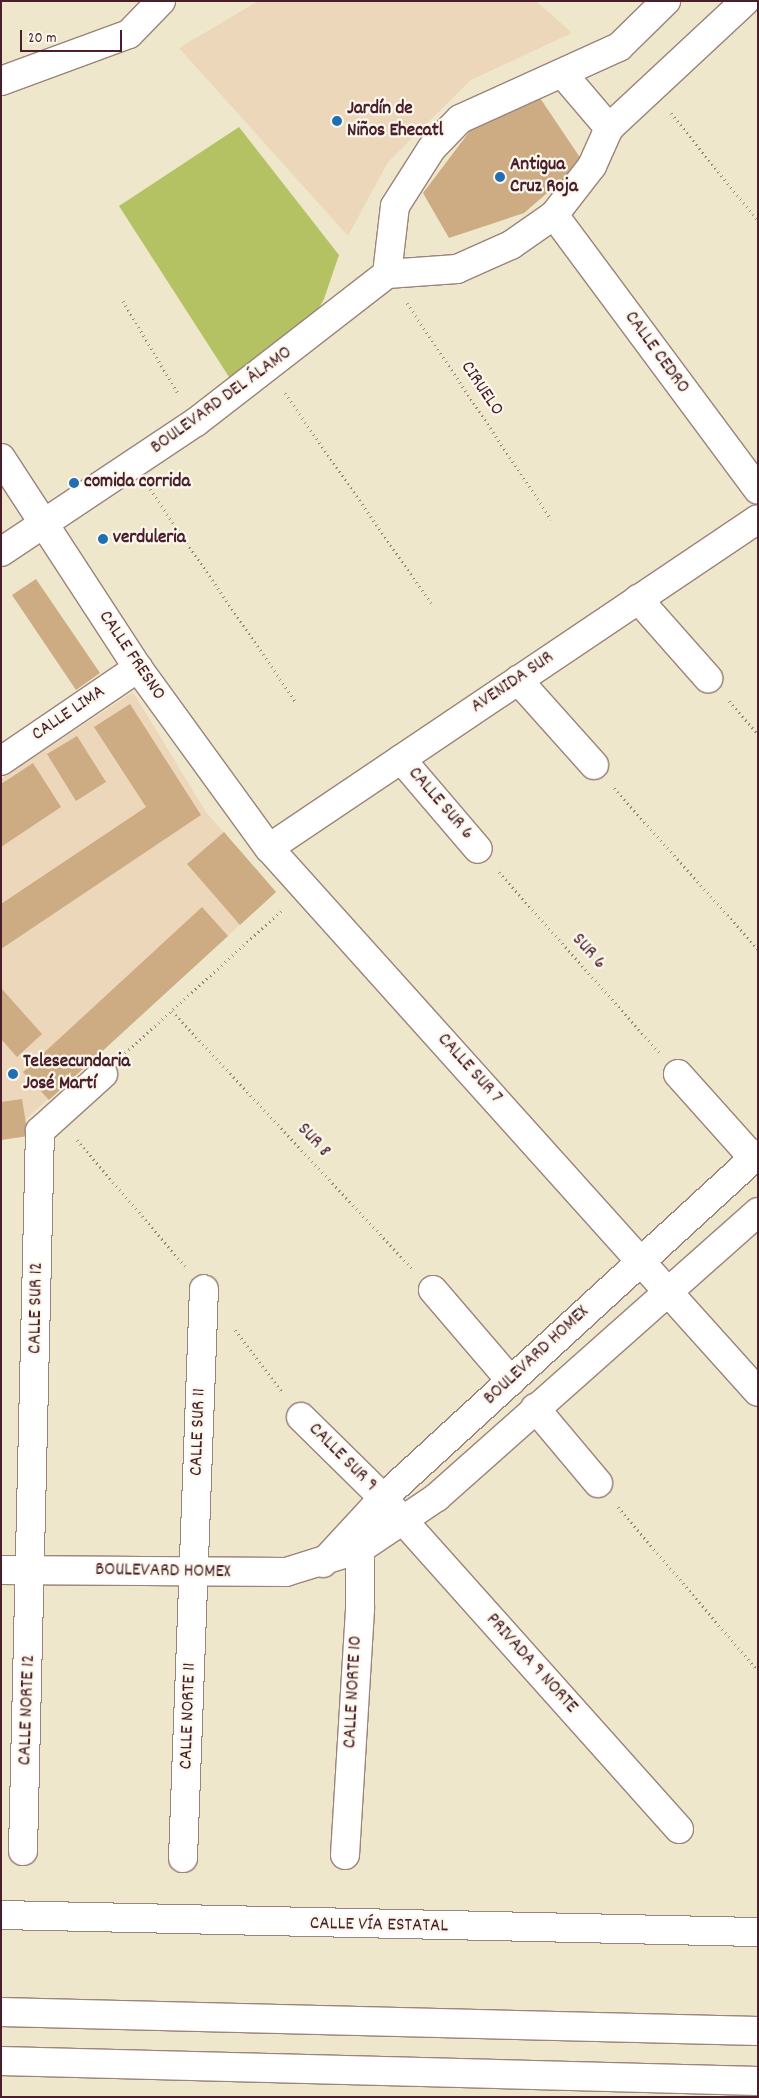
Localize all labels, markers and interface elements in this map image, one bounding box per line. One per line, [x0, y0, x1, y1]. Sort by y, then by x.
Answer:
scale bar [22, 20, 125, 52]
text: 20 m [28, 28, 56, 50]
place label: Jardín de Niños Ehecatl [347, 99, 443, 143]
marker: Jardín de Niños Ehecatl [331, 115, 343, 127]
place label: Antigua Cruz Roja [510, 155, 578, 199]
marker: Antigua Cruz Roja [494, 171, 506, 183]
street label: CALLE CEDRO [618, 307, 694, 399]
street label: BOULEVARD DEL ÁLAMO [147, 342, 297, 460]
street label: CIRUELO [454, 357, 508, 421]
place label: comida corrida [84, 472, 190, 494]
marker: comida corrida [68, 477, 80, 489]
place label: verduleria [113, 528, 186, 550]
marker: verduleria [97, 533, 109, 545]
street label: CALLE FRESNO [93, 607, 169, 705]
street label: AVENIDA SUR [467, 647, 559, 719]
street label: CALLE LIMA [28, 681, 110, 747]
street label: CALLE SUR 6 [402, 763, 478, 845]
street label: SUR 6 [566, 929, 610, 975]
street label: CALLE SUR 7 [432, 1029, 506, 1109]
place label: Telesecundaria José Martí [23, 1052, 130, 1096]
marker: Telesecundaria José Martí [7, 1068, 19, 1080]
street label: SUR 8 [291, 1119, 335, 1163]
street label: CALLE SUR 12 [25, 1262, 49, 1354]
street label: BOULEVARD HOMEX [480, 1301, 594, 1411]
street label: CALLE SUR 11 [186, 1388, 212, 1476]
street label: CALLE SUR 9 [303, 1419, 381, 1497]
street label: BOULEVARD HOMEX [95, 1559, 231, 1585]
street label: PRIVADA 9 NORTE [480, 1609, 582, 1719]
street label: CALLE NORTE 10 [340, 1635, 368, 1749]
street label: CALLE NORTE 12 [15, 1654, 41, 1766]
street label: CALLE NORTE 11 [176, 1662, 202, 1770]
street label: CALLE VÍA ESTATAL [310, 1913, 448, 1939]

